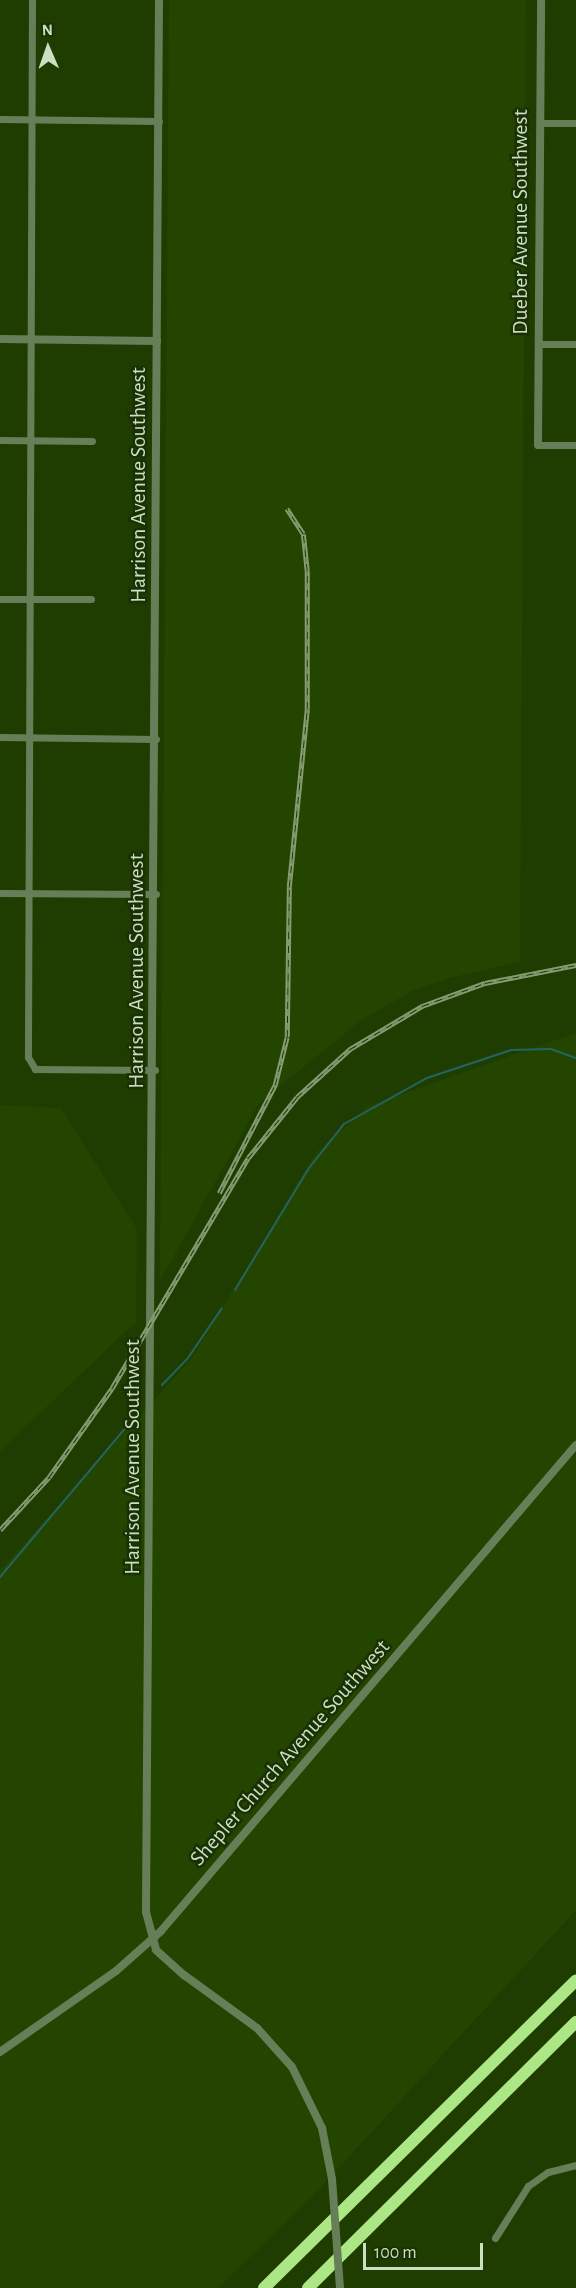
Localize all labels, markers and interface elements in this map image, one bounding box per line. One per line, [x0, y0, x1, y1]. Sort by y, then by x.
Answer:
north arrow [18, 18, 78, 78]
text: N [42, 22, 53, 38]
street label: Dueber Avenue Southwest [508, 109, 534, 335]
street label: Harrison Avenue Southwest [126, 367, 152, 603]
street label: Harrison Avenue Southwest [124, 853, 150, 1089]
street label: Harrison Avenue Southwest [120, 1339, 146, 1575]
street label: Shepler Church Avenue Southwest [184, 1634, 396, 1872]
scale bar [366, 2231, 486, 2269]
text: 100 m [374, 2244, 417, 2262]

